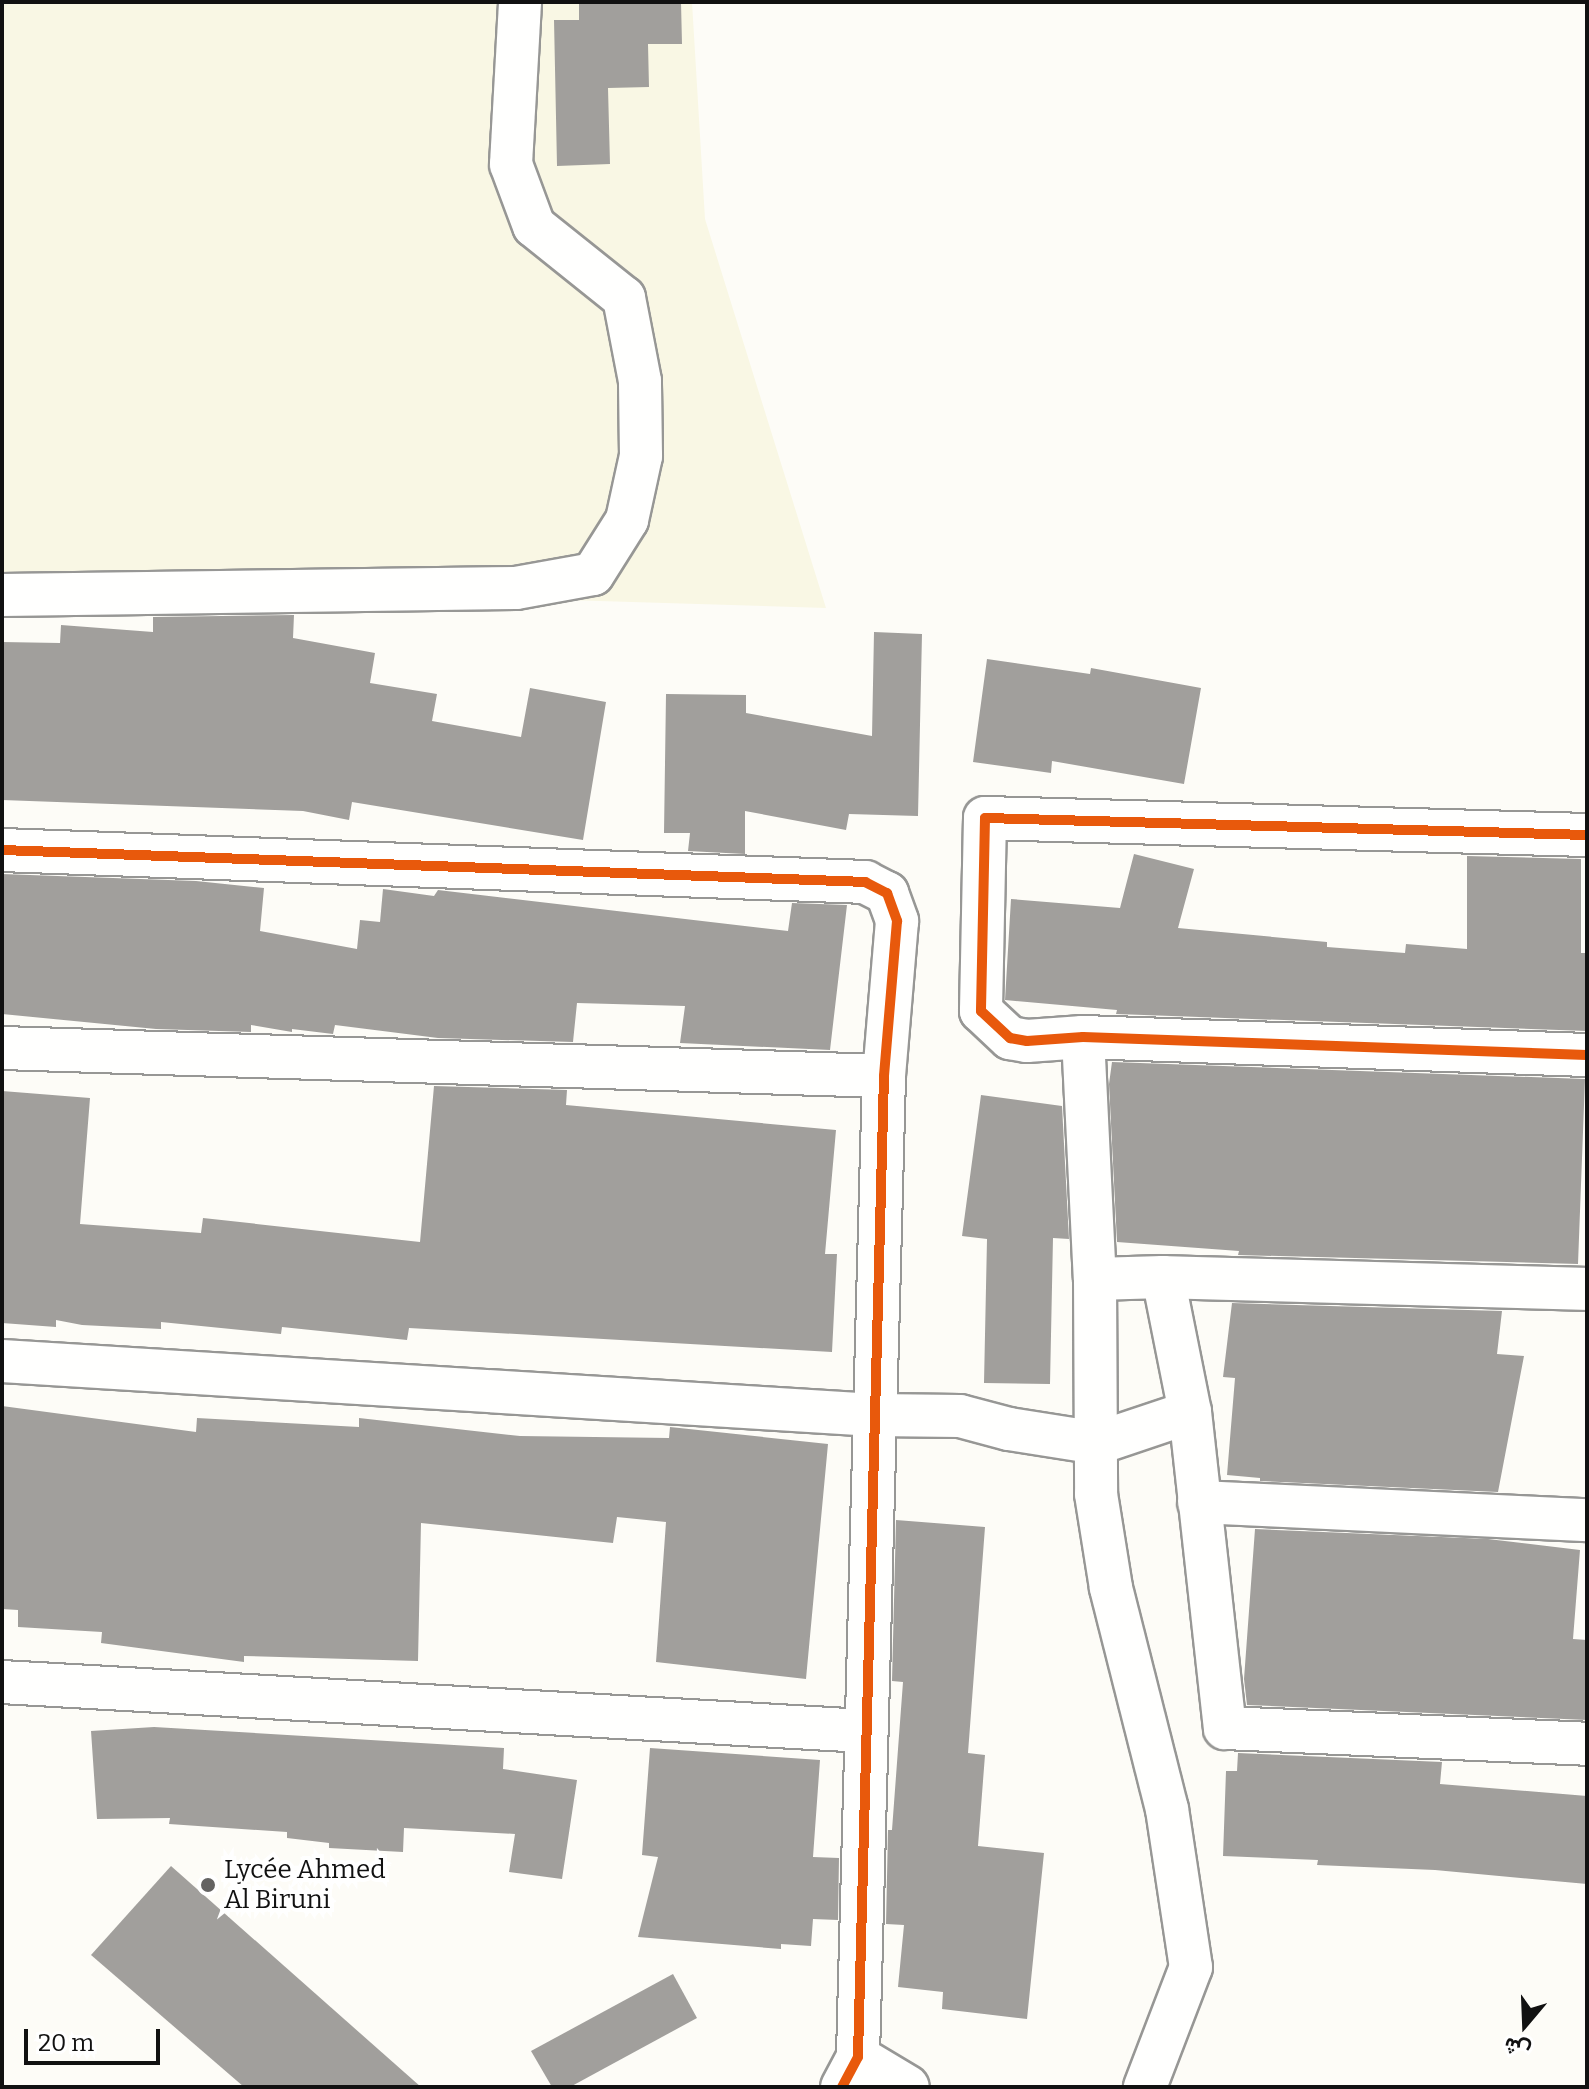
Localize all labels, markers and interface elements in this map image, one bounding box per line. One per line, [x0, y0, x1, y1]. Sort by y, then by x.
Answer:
place label: Lycée Ahmed Al Biruni [224, 1854, 386, 1916]
marker: Lycée Ahmed Al Biruni [199, 1876, 217, 1894]
north arrow [1485, 1985, 1565, 2065]
scale bar [28, 2013, 164, 2063]
text: 20 m [38, 2029, 94, 2057]
text: ش [1500, 2031, 1534, 2065]

